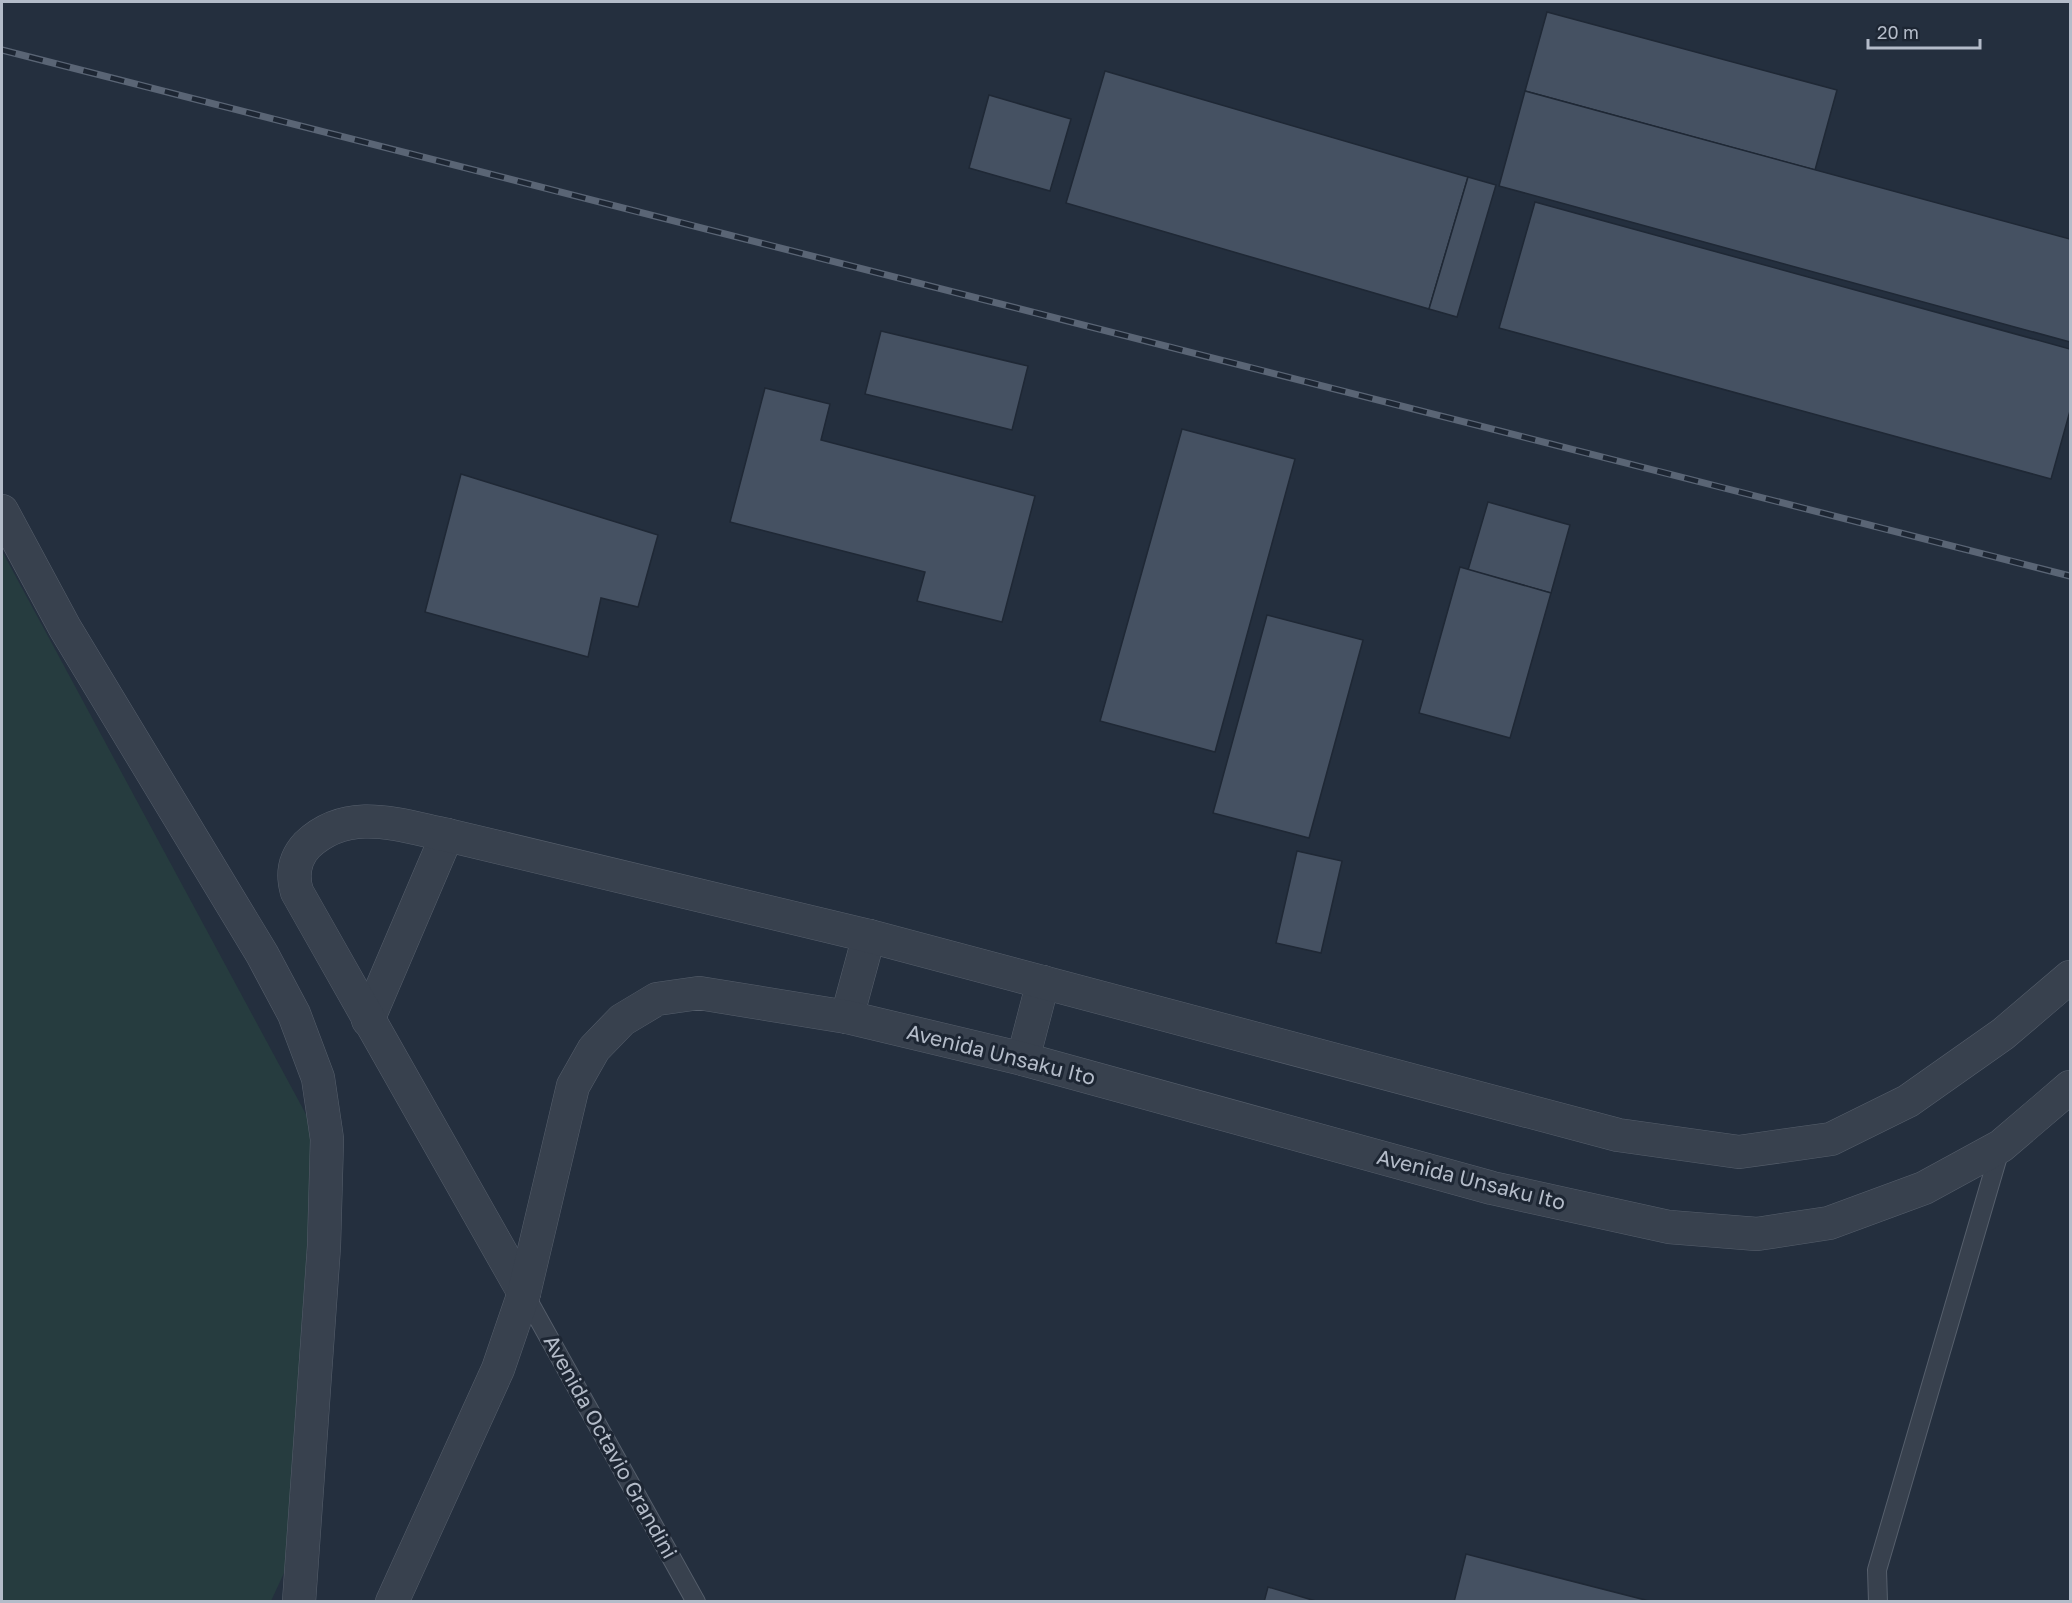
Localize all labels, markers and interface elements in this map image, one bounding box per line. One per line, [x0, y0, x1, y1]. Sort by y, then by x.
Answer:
scale bar [1868, 12, 1980, 50]
text: 20 m [1877, 21, 1919, 43]
street label: Avenida Unsaku Ito [904, 1018, 1098, 1090]
street label: Avenida Unsaku Ito [1374, 1143, 1568, 1215]
street label: Avenida Octavio Grandini [539, 1330, 683, 1563]

